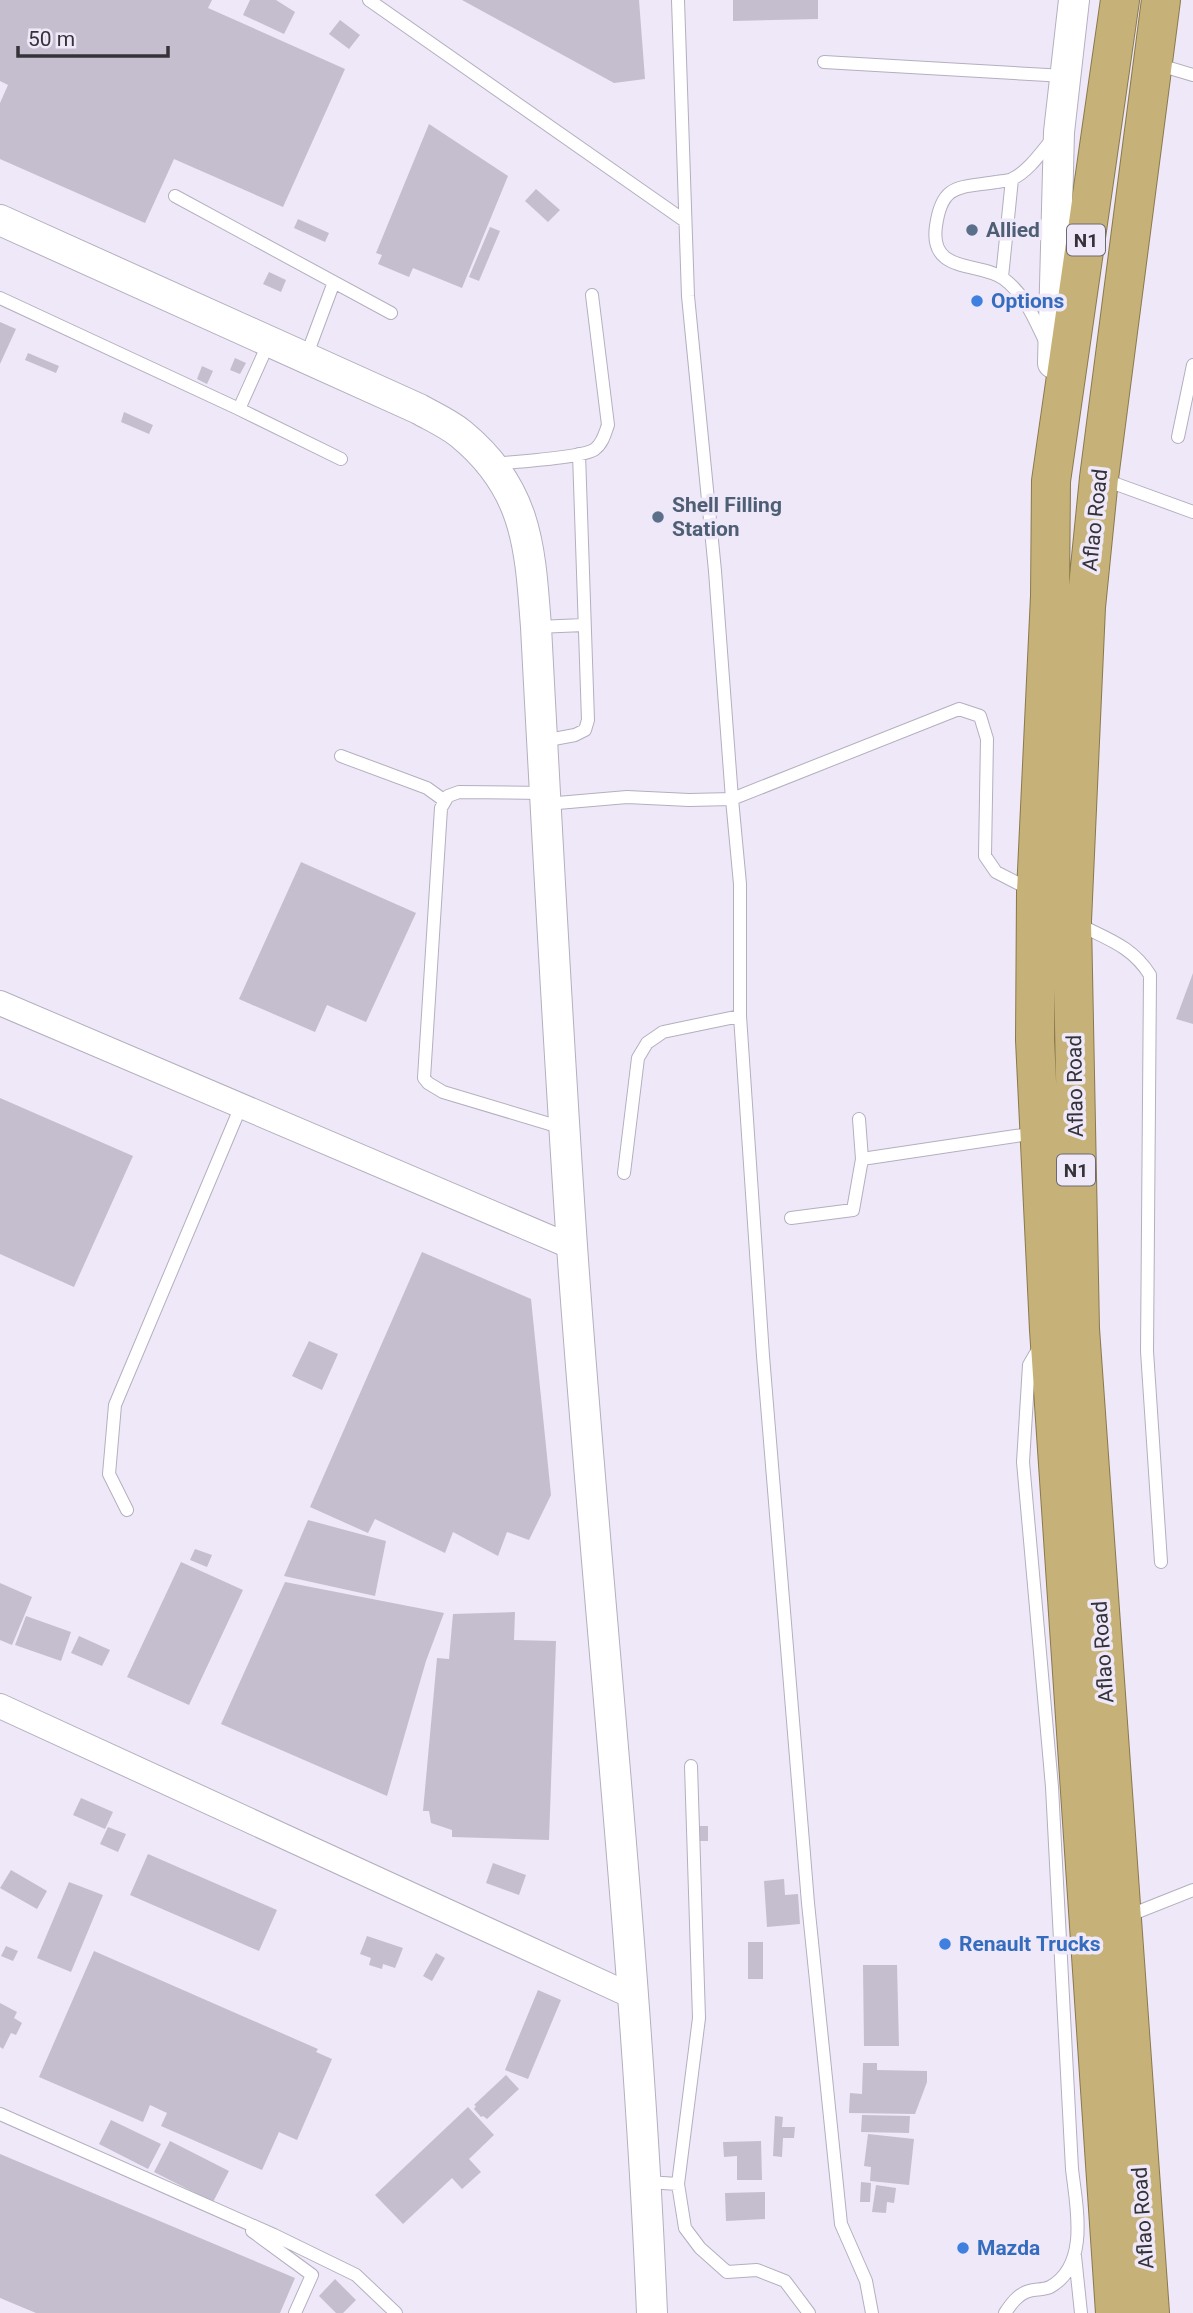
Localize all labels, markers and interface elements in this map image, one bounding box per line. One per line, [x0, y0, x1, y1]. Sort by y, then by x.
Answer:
scale bar [18, 14, 168, 58]
text: 50 m [28, 27, 75, 51]
place label: Allied [986, 218, 1040, 242]
marker: Allied [964, 222, 980, 238]
road number: N1 [1067, 224, 1105, 256]
place label: Options [991, 289, 1065, 313]
marker: Options [969, 293, 985, 309]
street label: Aflao Road [1078, 468, 1112, 572]
place label: Shell Filling Station [672, 493, 782, 541]
marker: Shell Filling Station [650, 509, 666, 525]
street label: Aflao Road [1062, 1035, 1088, 1137]
road number: N1 [1057, 1154, 1095, 1186]
street label: Aflao Road [1087, 1600, 1119, 1704]
place label: Renault Trucks [959, 1932, 1101, 1956]
marker: Renault Trucks [937, 1936, 953, 1952]
street label: Aflao Road [1127, 2166, 1159, 2270]
place label: Mazda [977, 2236, 1040, 2260]
marker: Mazda [955, 2240, 971, 2256]

